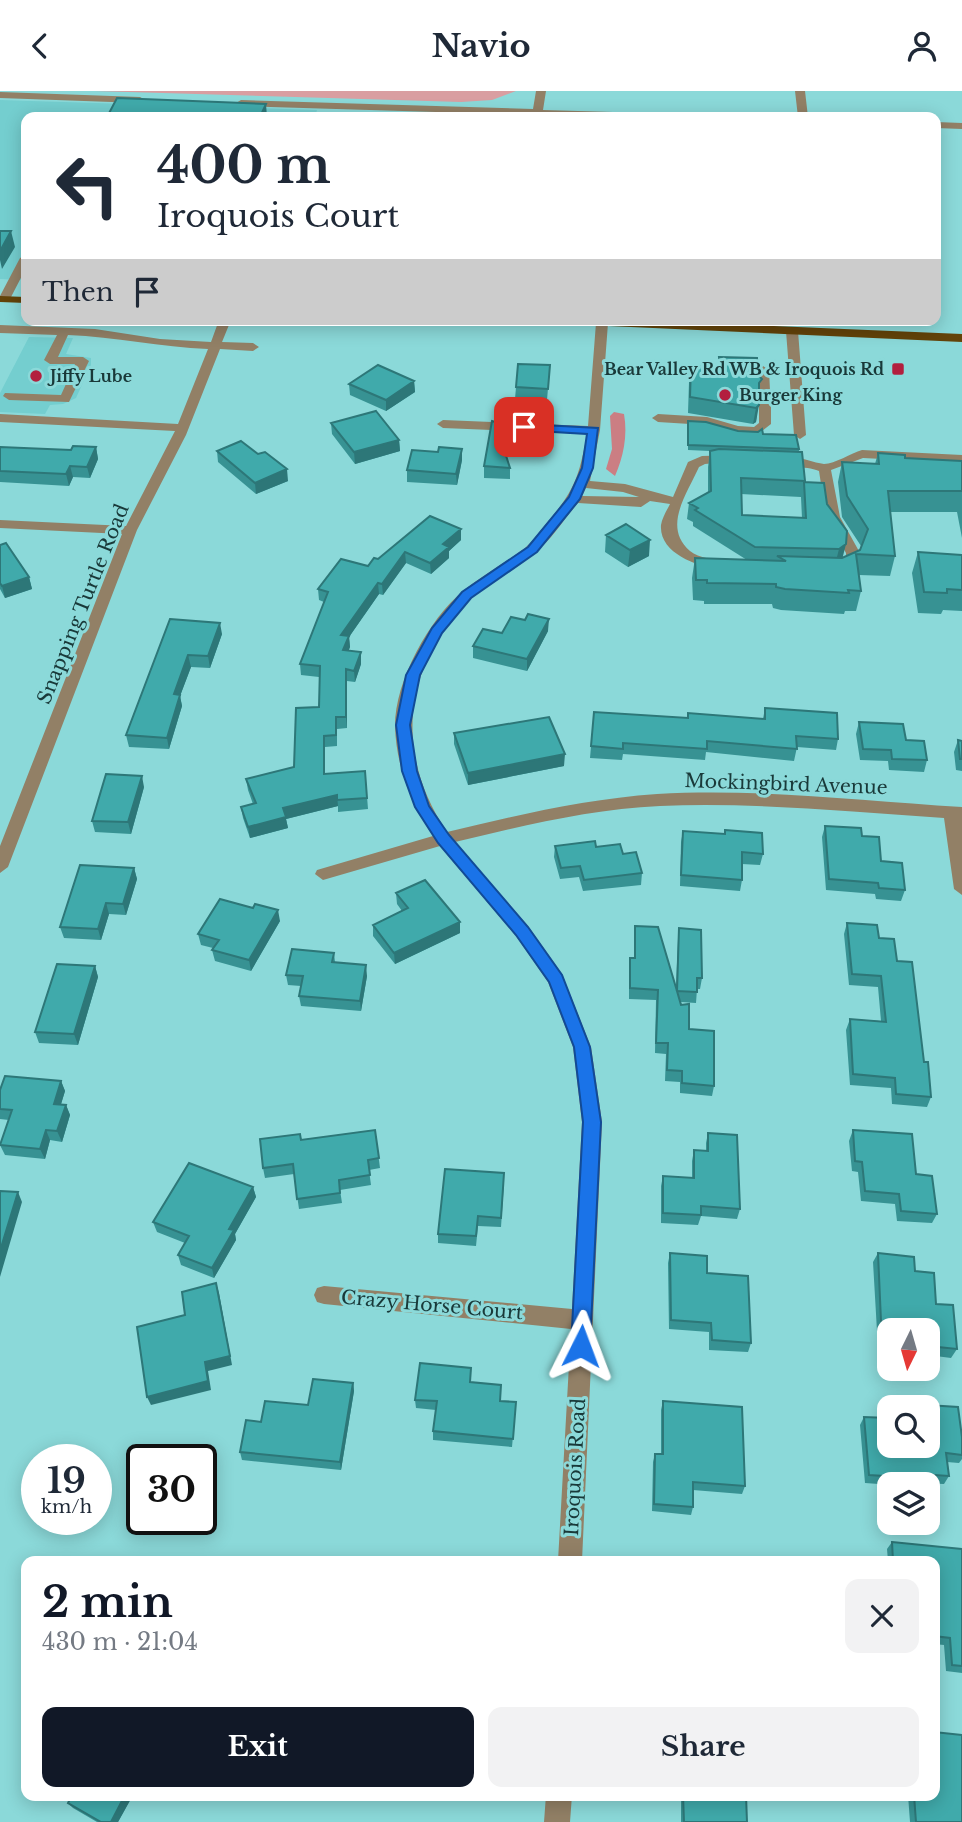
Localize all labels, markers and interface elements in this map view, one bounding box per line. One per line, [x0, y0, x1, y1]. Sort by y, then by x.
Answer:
text: Navio [431, 26, 531, 66]
icon: back [21, 27, 59, 65]
icon: person [903, 27, 941, 65]
text: 400 m [157, 135, 331, 196]
icon: left [42, 140, 133, 231]
text: Iroquois Court [157, 196, 399, 236]
icon: arrive [128, 273, 166, 311]
text: Then [42, 276, 114, 308]
place label: Bear Valley Rd WB & Iroquois Rd [604, 359, 884, 379]
marker: Bear Valley Rd WB & Iroquois Rd [890, 361, 906, 377]
place label: Jiffy Lube [47, 366, 132, 386]
marker: Jiffy Lube [28, 368, 44, 384]
place label: Burger King [739, 385, 843, 405]
marker: Burger King [717, 387, 733, 403]
pin [494, 397, 554, 457]
icon: arrive [505, 408, 543, 446]
street label: Snapping Turtle Road [32, 501, 134, 707]
street label: Mockingbird Avenue [684, 769, 888, 799]
street label: Crazy Horse Court [340, 1286, 525, 1324]
position arrow [544, 1309, 618, 1383]
north arrow [877, 1318, 940, 1381]
map controls [877, 1318, 940, 1535]
button: search [877, 1395, 940, 1458]
street label: Iroquois Road [560, 1397, 590, 1536]
speed limit sign: 30 [126, 1444, 217, 1535]
text: 19 [47, 1459, 86, 1502]
button: layers [877, 1472, 940, 1535]
text: km/h [41, 1496, 92, 1518]
text: 2 min [42, 1576, 173, 1628]
button: close [845, 1579, 919, 1653]
text: 430 m · 21:04 [42, 1628, 198, 1656]
button: Exit [42, 1707, 474, 1787]
button: Share [488, 1707, 919, 1787]

